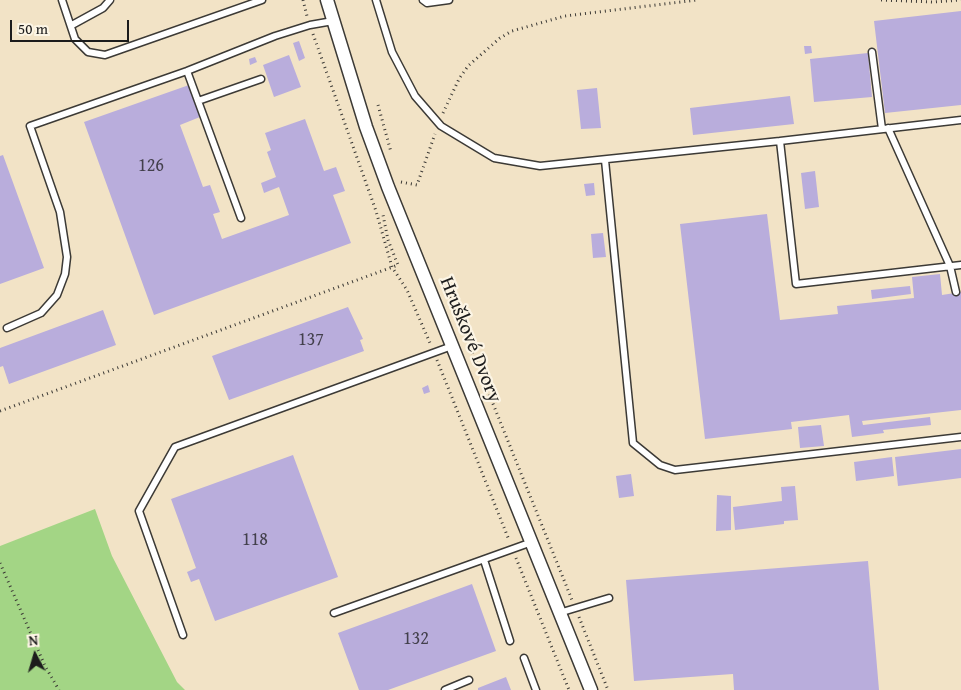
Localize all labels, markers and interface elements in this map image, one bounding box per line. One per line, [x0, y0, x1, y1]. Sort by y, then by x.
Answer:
scale bar [12, 10, 131, 42]
text: 50 m [18, 18, 48, 39]
house number: 126 [138, 155, 164, 177]
street label: Hruškové Dvory [434, 274, 506, 406]
house number: 137 [298, 329, 324, 351]
house number: 118 [242, 529, 268, 551]
house number: 132 [403, 628, 429, 650]
north arrow [10, 630, 60, 680]
text: N [28, 630, 39, 651]

